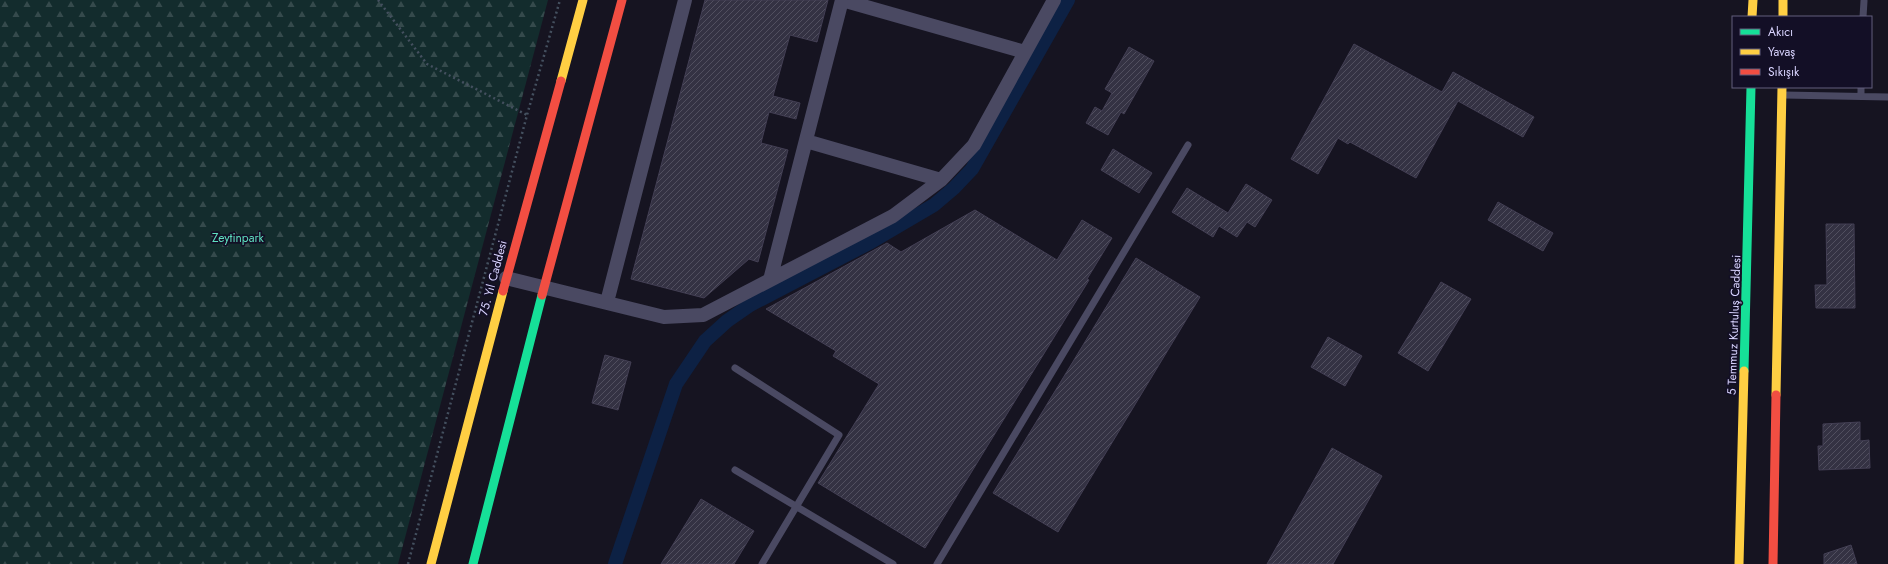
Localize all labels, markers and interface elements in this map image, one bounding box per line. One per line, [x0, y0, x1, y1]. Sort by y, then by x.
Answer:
legend [1732, 16, 1872, 88]
text: Akıcı [1768, 23, 1793, 41]
text: Yavaş [1768, 43, 1795, 61]
text: Sıkışık [1768, 63, 1800, 81]
park label: Zeytinpark [212, 229, 265, 247]
street label: 75. Yıl Caddesi [474, 238, 512, 318]
street label: 5 Temmuz Kurtuluş Caddesi [1723, 255, 1745, 395]

